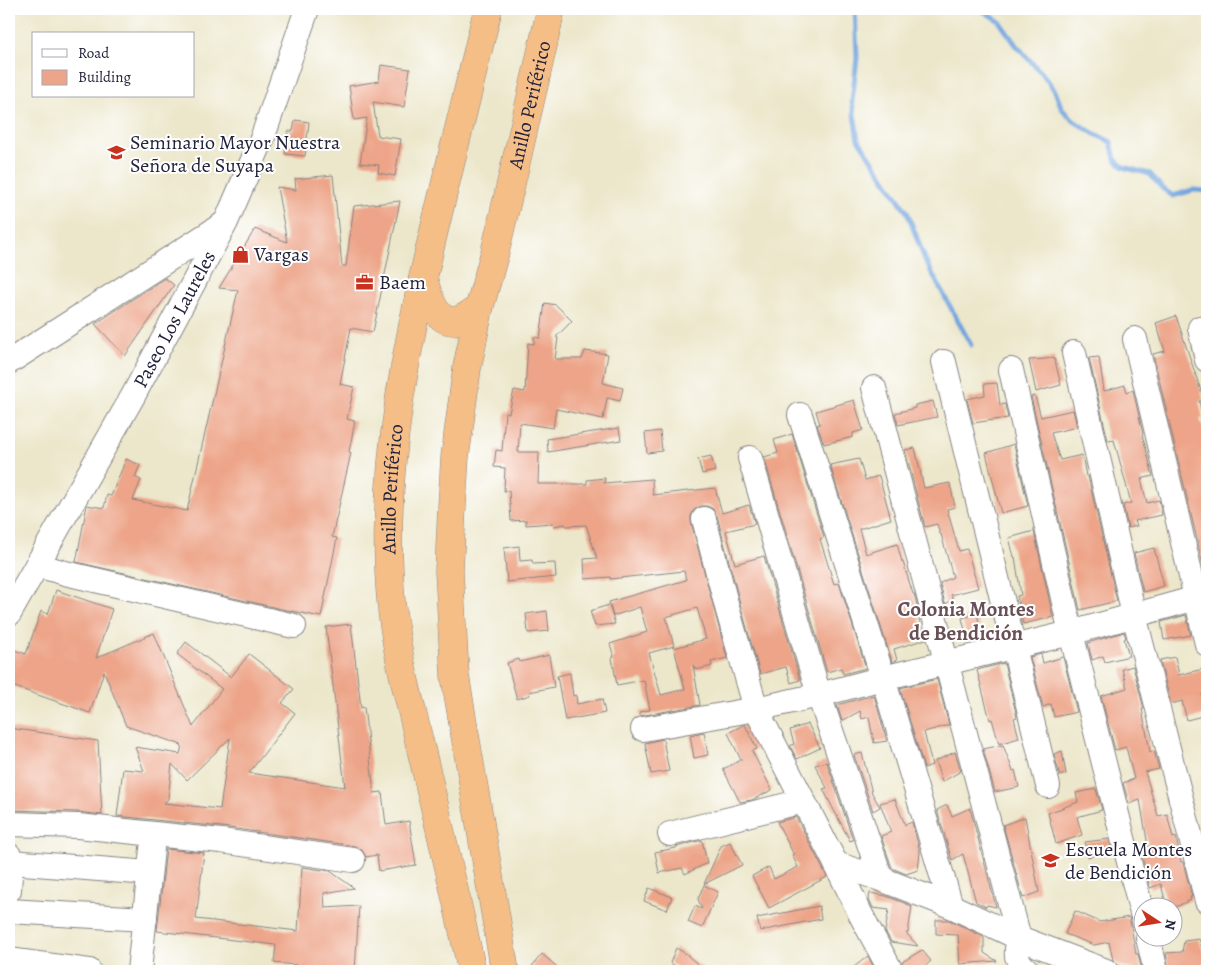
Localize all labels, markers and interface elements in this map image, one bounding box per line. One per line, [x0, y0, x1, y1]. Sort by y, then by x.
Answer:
legend [32, 32, 195, 98]
street label: Anillo Periférico [502, 38, 558, 172]
text: Road [78, 43, 110, 63]
text: Building [78, 67, 131, 87]
place label: Seminario Mayor Nuestra Señora de Suyapa [130, 129, 341, 179]
school or university icon: Seminario Mayor Nuestra Señora de Suyapa [106, 143, 126, 163]
place label: Vargas [253, 241, 309, 268]
shop icon: Vargas [230, 244, 250, 264]
street label: Paseo Los Laureles [127, 246, 222, 393]
place label: Baem [379, 269, 426, 296]
office icon: Baem [355, 272, 375, 292]
street label: Anillo Periférico [375, 422, 410, 556]
district label: Colonia Montes de Bendición [898, 595, 1034, 647]
place label: Escuela Montes de Bendición [1065, 836, 1192, 886]
school or university icon: Escuela Montes de Bendición [1041, 851, 1061, 871]
north arrow [1134, 898, 1184, 948]
text: N [1160, 918, 1181, 932]

